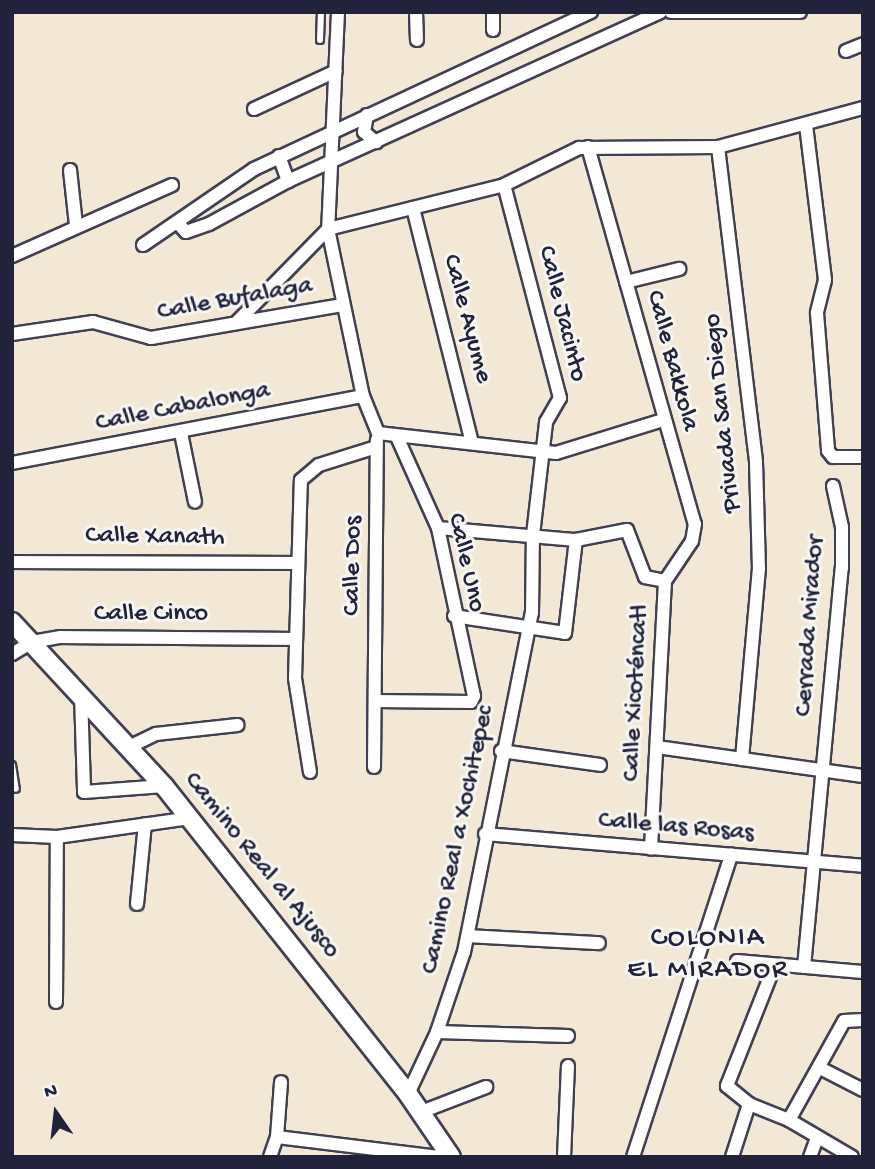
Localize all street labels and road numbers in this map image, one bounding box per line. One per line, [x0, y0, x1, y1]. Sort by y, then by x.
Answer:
street label: Calle Jacinto [529, 243, 593, 385]
street label: Calle Ayume [434, 251, 498, 387]
street label: Calle Bufalaga [155, 271, 315, 329]
street label: Calle Bakkola [637, 287, 705, 435]
street label: Privada San Diego [698, 312, 750, 514]
street label: Calle Cabalonga [93, 376, 273, 440]
street label: Calle Uno [439, 511, 491, 615]
street label: Calle Dos [338, 516, 370, 616]
street label: Calle Xanath [85, 521, 225, 555]
street label: Cerrada Mirador [789, 534, 833, 718]
street label: Calle Cinco [94, 599, 208, 631]
street label: Calle Xicoténcatl [617, 604, 657, 782]
street label: Camino Real a Xochitepec [415, 703, 503, 977]
street label: Camino Real al Ajusco [176, 766, 346, 966]
street label: Calle las Rosas [597, 806, 755, 850]

